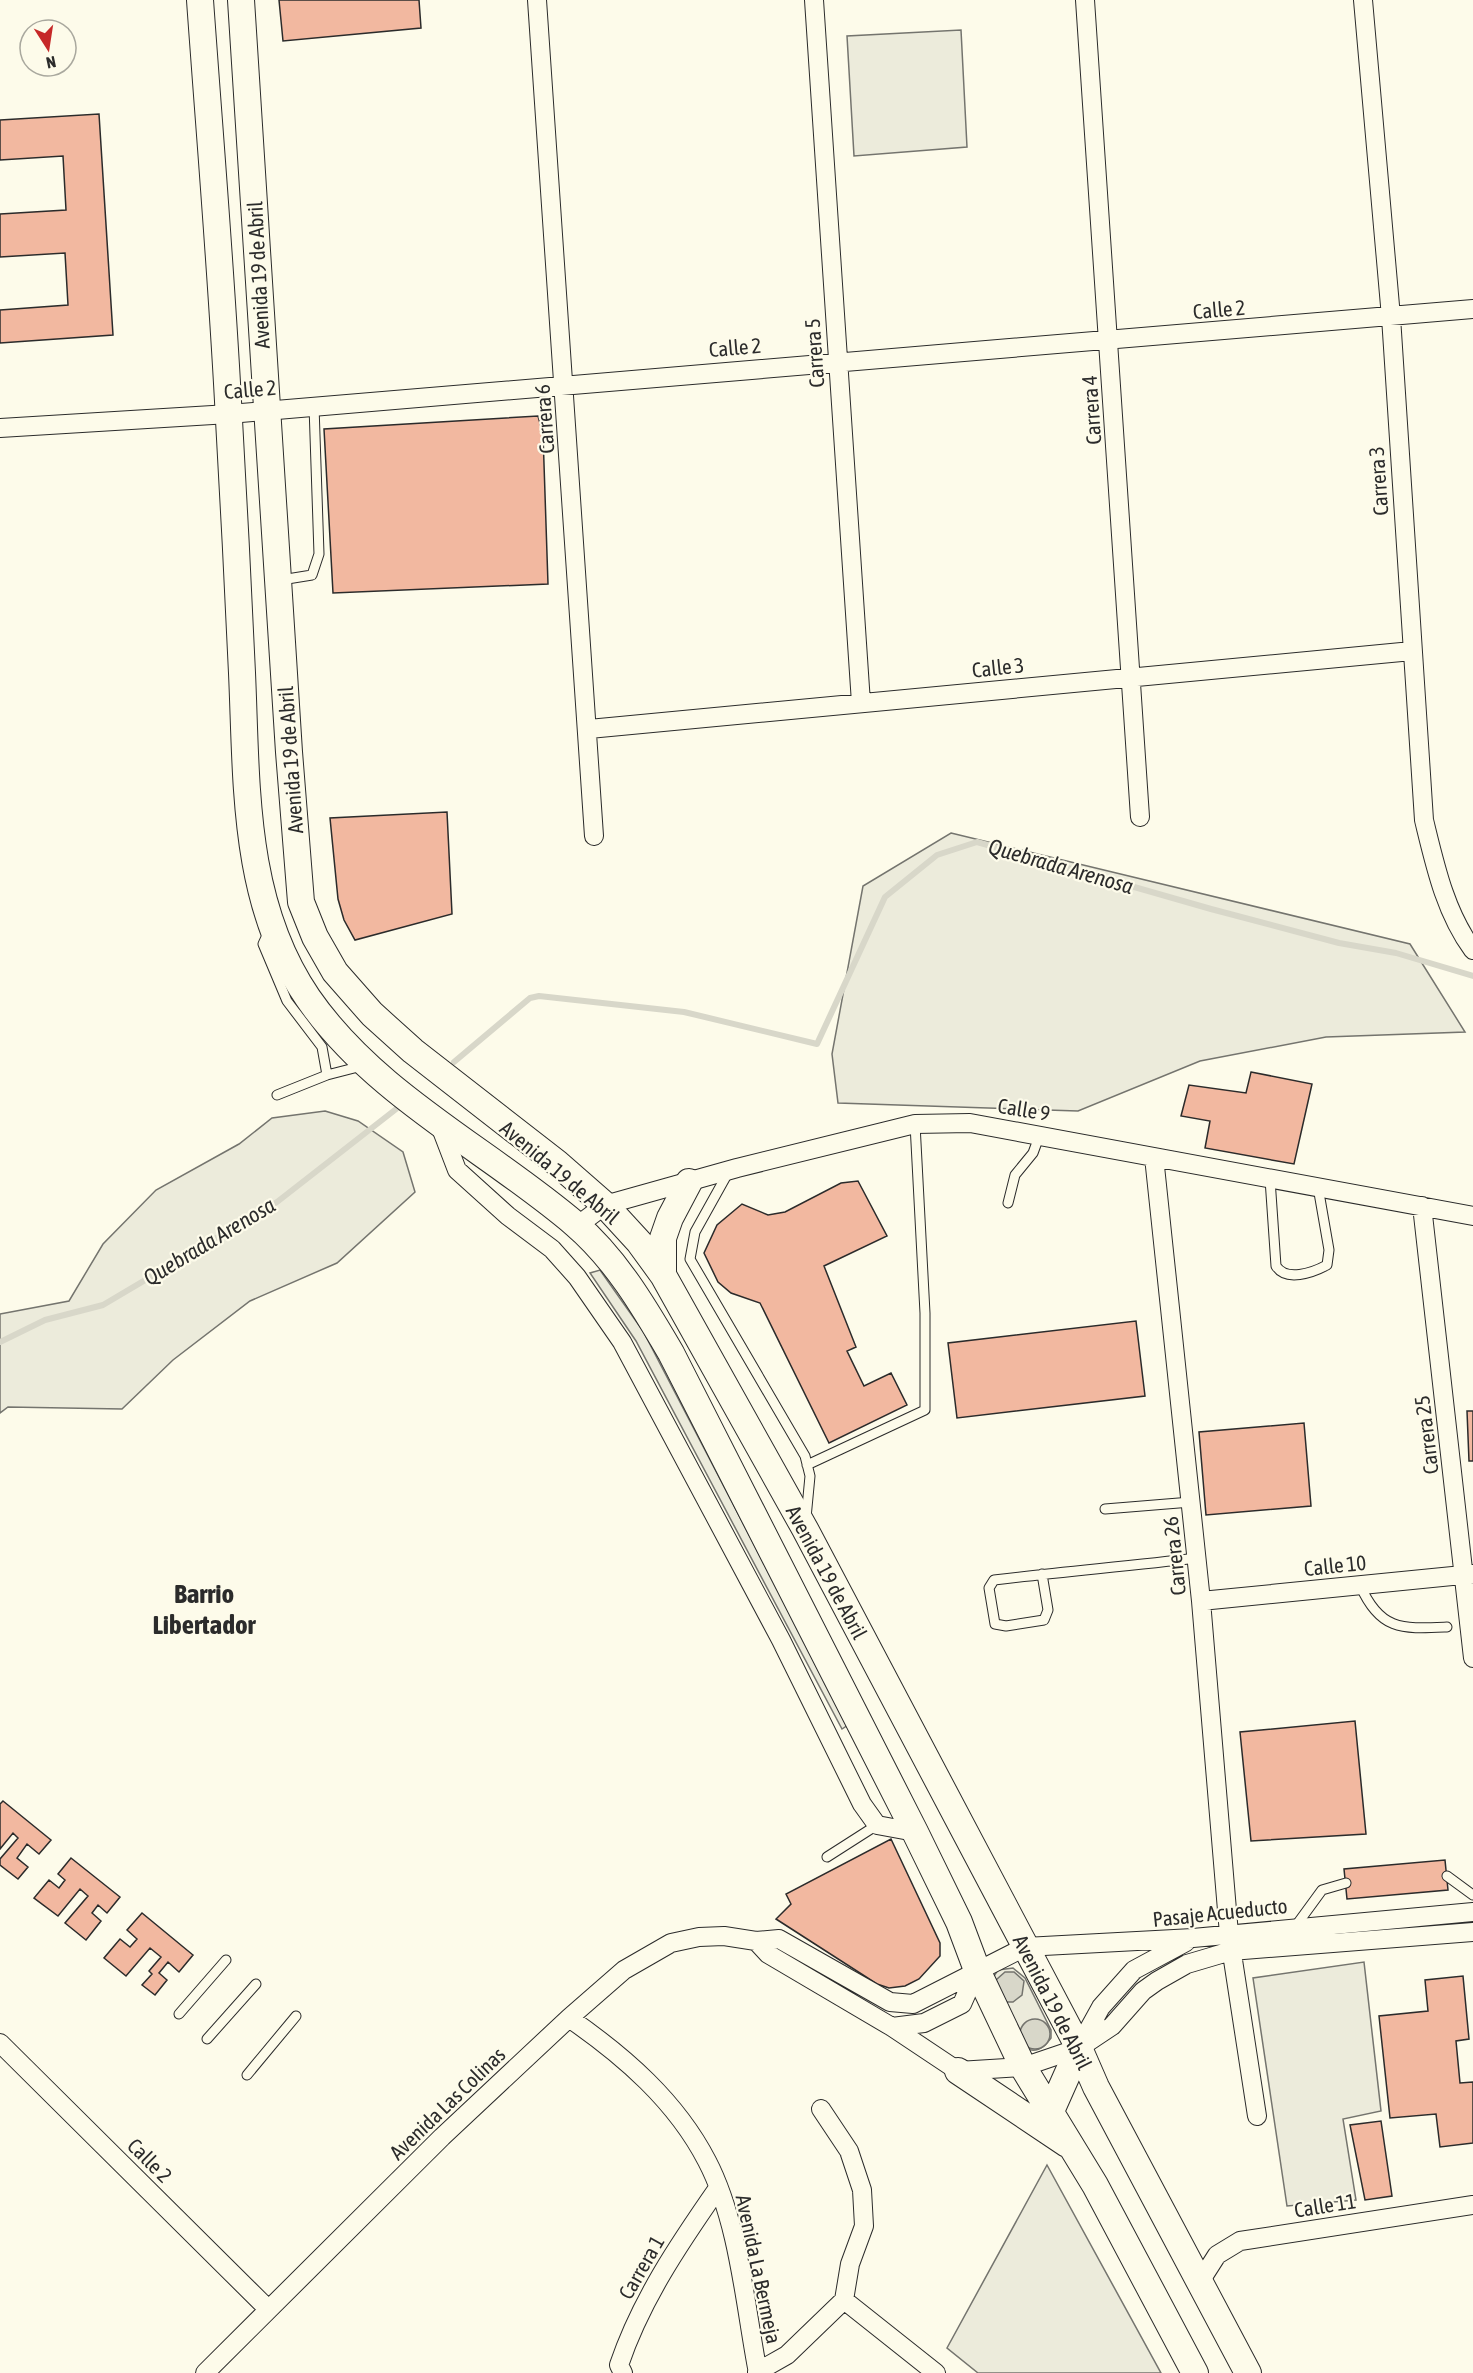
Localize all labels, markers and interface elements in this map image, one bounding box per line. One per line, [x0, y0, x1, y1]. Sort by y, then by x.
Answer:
north arrow [18, 18, 78, 78]
text: N [45, 53, 58, 72]
street label: Avenida 19 de Abril [242, 200, 274, 349]
street label: Calle 2 [1192, 295, 1246, 323]
street label: Carrera 5 [800, 318, 828, 388]
street label: Calle 2 [708, 333, 762, 361]
street label: Carrera 4 [1077, 374, 1105, 445]
street label: Calle 2 [223, 375, 277, 403]
street label: Carrera 6 [530, 383, 558, 454]
street label: Carrera 3 [1364, 446, 1392, 516]
street label: Calle 3 [971, 652, 1025, 682]
street label: Avenida 19 de Abril [273, 685, 307, 835]
water label: Quebrada Arenosa [986, 833, 1136, 899]
street label: Calle 9 [996, 1093, 1052, 1125]
street label: Avenida 19 de Abril [496, 1115, 625, 1229]
water label: Quebrada Arenosa [138, 1191, 280, 1291]
street label: Carrera 25 [1409, 1394, 1443, 1476]
street label: Avenida 19 de Abril [782, 1501, 872, 1643]
street label: Carrera 26 [1158, 1515, 1190, 1597]
street label: Calle 10 [1303, 1550, 1367, 1580]
district label: Barrio Libertador [152, 1578, 257, 1640]
street label: Pasaje Acueducto [1151, 1893, 1289, 1931]
street label: Avenida 19 de Abril [1009, 1931, 1097, 2074]
street label: Avenida Las Colinas [384, 2042, 510, 2164]
street label: Calle 2 [123, 2133, 177, 2187]
street label: Calle 11 [1292, 2188, 1358, 2222]
street label: Avenida La Bermeja [732, 2192, 786, 2346]
street label: Carrera 1 [613, 2231, 669, 2303]

